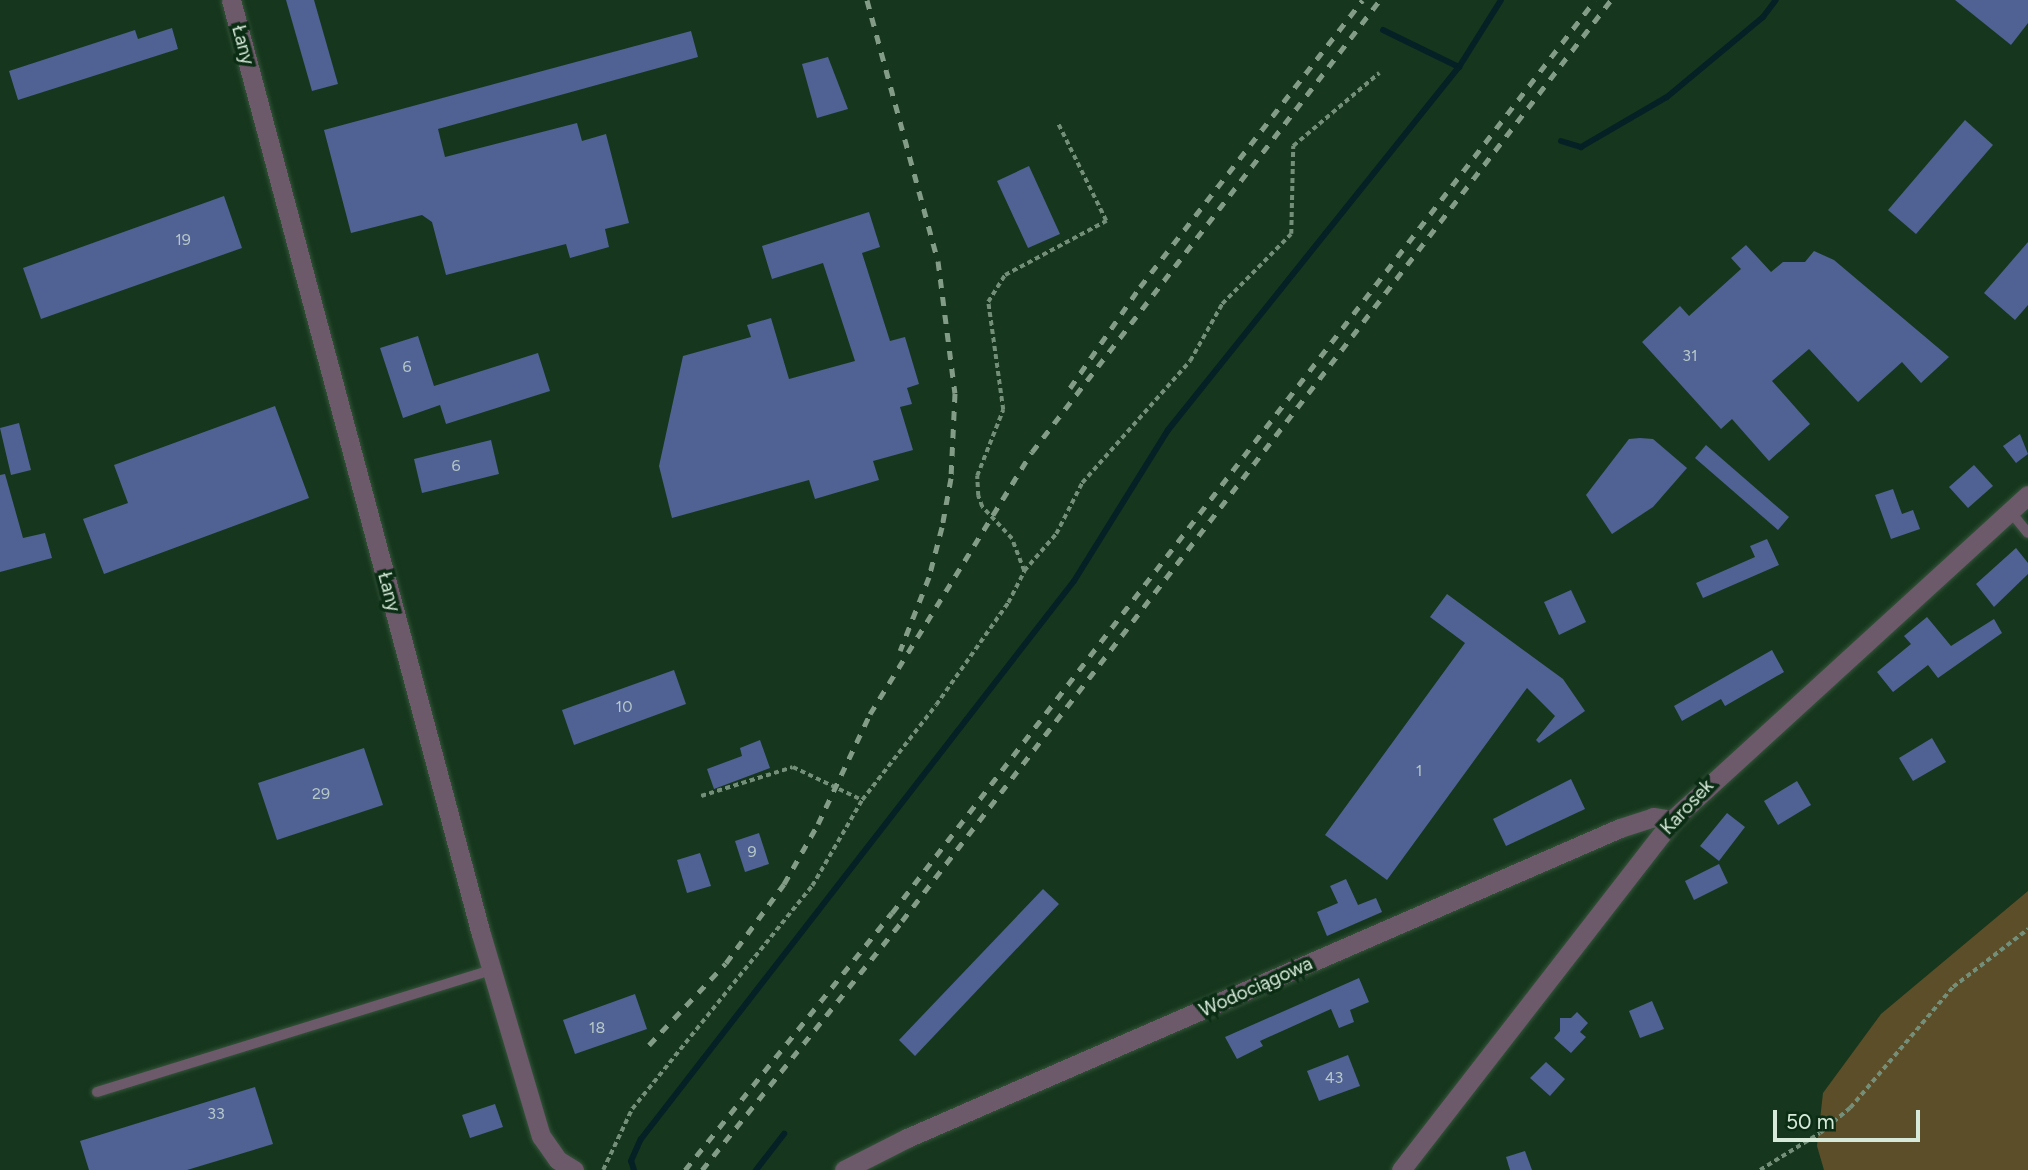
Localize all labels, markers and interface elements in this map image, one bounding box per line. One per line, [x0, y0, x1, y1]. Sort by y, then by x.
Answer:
street label: Łany [227, 23, 259, 67]
house number: 19 [175, 230, 191, 250]
house number: 31 [1682, 346, 1698, 366]
house number: 6 [402, 357, 412, 377]
house number: 6 [451, 456, 461, 476]
street label: Łany [373, 570, 405, 614]
house number: 10 [616, 697, 632, 717]
house number: 1 [1416, 761, 1422, 781]
street label: Karosek [1656, 775, 1718, 839]
house number: 29 [312, 784, 330, 804]
house number: 9 [747, 842, 757, 862]
street label: Wodociągowa [1196, 952, 1316, 1022]
house number: 18 [589, 1018, 605, 1038]
house number: 43 [1325, 1068, 1343, 1088]
scale bar [1776, 1096, 1923, 1140]
house number: 33 [207, 1104, 225, 1124]
text: 50 m [1786, 1109, 1835, 1134]

